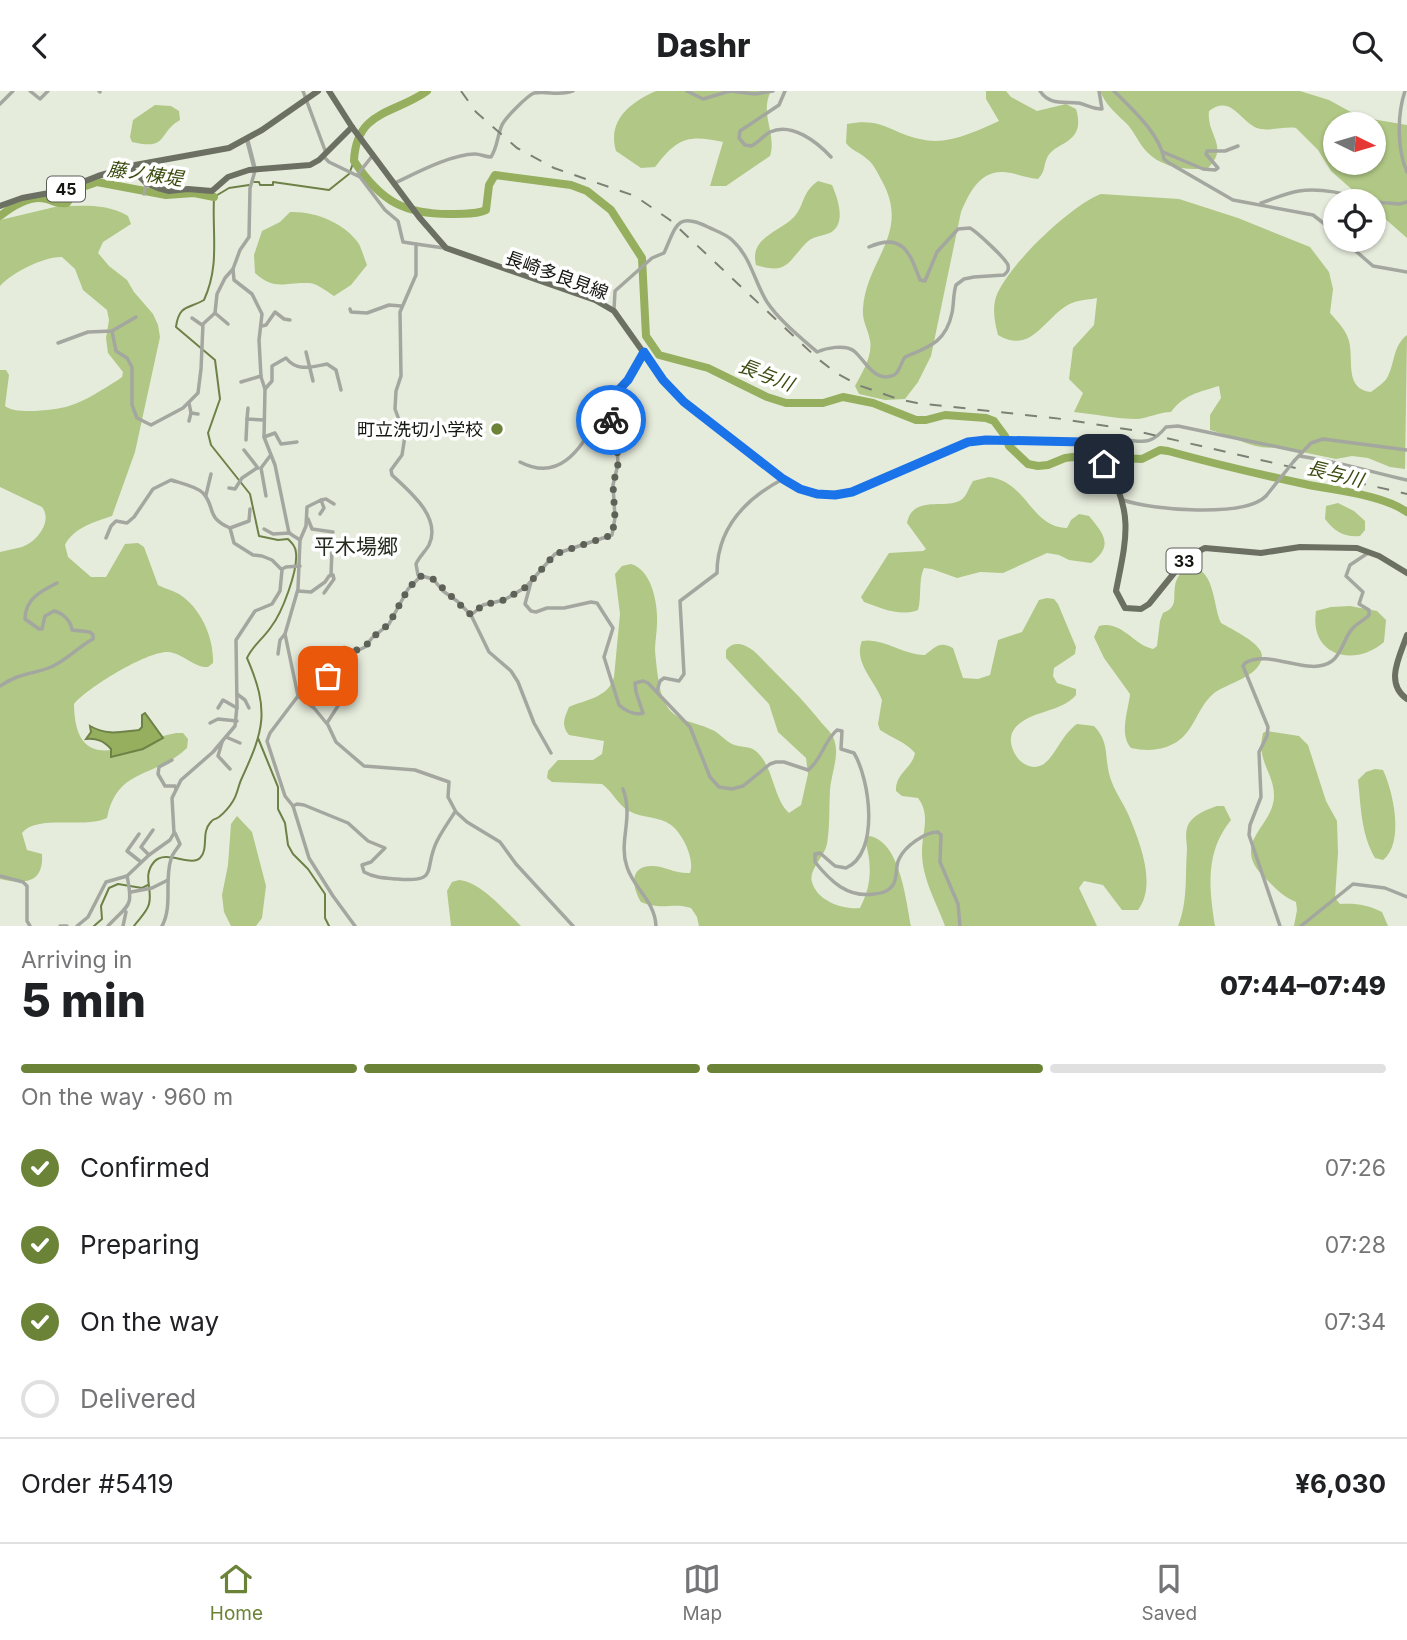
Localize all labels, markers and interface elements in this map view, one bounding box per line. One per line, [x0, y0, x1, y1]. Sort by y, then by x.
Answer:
text: Dashr [656, 26, 751, 65]
icon: back [21, 27, 59, 65]
icon: search [1348, 27, 1386, 65]
north arrow [1323, 112, 1386, 175]
map controls [1323, 112, 1386, 252]
water label: 藤ノ棟堤 [106, 157, 186, 191]
road number: 45 [47, 177, 85, 201]
button: locate [1323, 189, 1386, 252]
street label: 長崎多良見線 [503, 247, 611, 303]
water label: 長与川 [735, 354, 799, 397]
courier [576, 385, 646, 455]
icon: bike [592, 401, 630, 439]
place label: 町立洗切小学校 [357, 419, 483, 440]
marker: 町立洗切小学校 [489, 421, 505, 437]
pin [1074, 434, 1134, 494]
icon: home [1085, 445, 1123, 483]
water label: 長与川 [1305, 456, 1367, 493]
district label: 平木場郷 [314, 534, 398, 559]
road number: 33 [1166, 548, 1202, 573]
pin [298, 646, 358, 706]
icon: bag [309, 657, 347, 695]
text: Arriving in [21, 946, 132, 974]
text: 07:44–07:49 [1220, 970, 1386, 1001]
text: 5 min [21, 972, 146, 1028]
text: On the way · 960 m [21, 1083, 233, 1111]
icon: check [21, 1149, 59, 1187]
text: Confirmed [80, 1152, 210, 1183]
text: 07:26 [1325, 1154, 1386, 1182]
icon: check [21, 1226, 59, 1264]
text: Preparing [80, 1229, 200, 1260]
text: 07:28 [1325, 1231, 1386, 1259]
icon: check [21, 1303, 59, 1341]
text: On the way [80, 1306, 219, 1337]
text: 07:34 [1324, 1308, 1386, 1336]
text: Delivered [80, 1383, 196, 1414]
text: Order #5419 [21, 1468, 174, 1499]
text: ¥6,030 [1295, 1468, 1386, 1499]
tab: Home [210, 1560, 263, 1625]
tab: Map [683, 1560, 722, 1625]
tab: Saved [1142, 1560, 1197, 1625]

